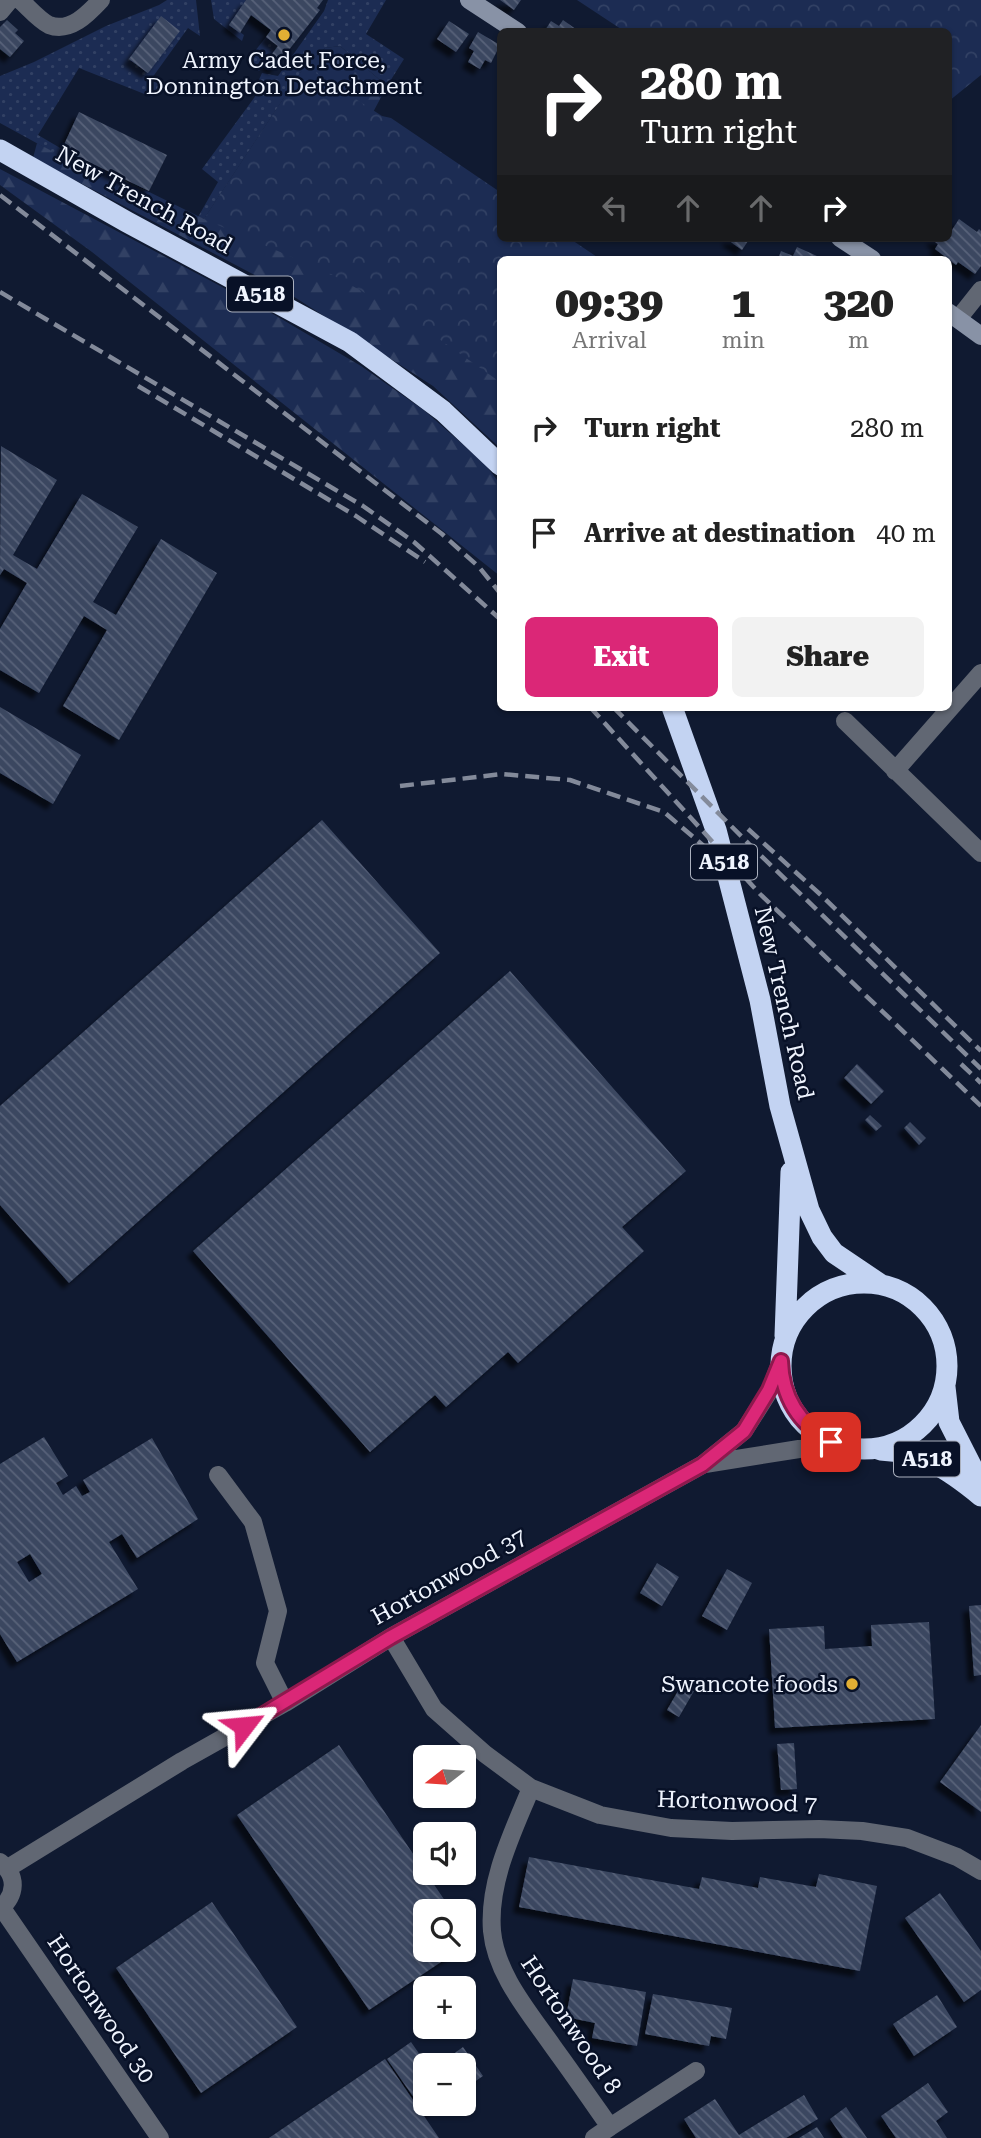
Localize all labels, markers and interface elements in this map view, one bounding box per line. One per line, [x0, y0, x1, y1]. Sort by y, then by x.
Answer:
marker: Army Cadet Force, Donnington Detachment [276, 27, 292, 43]
place label: Army Cadet Force, Donnington Detachment [146, 47, 423, 100]
text: 280 m [640, 54, 782, 111]
icon: right [525, 56, 616, 147]
text: Turn right [640, 113, 797, 151]
street label: New Trench Road [51, 140, 237, 260]
icon: left [596, 189, 634, 227]
icon: ahead [669, 189, 707, 227]
icon: ahead [742, 189, 780, 227]
icon: right [815, 189, 853, 227]
road number: A518 [227, 276, 293, 312]
text: 09:39 [555, 278, 663, 327]
text: 1 [731, 278, 755, 327]
text: 320 [823, 278, 894, 327]
text: Arrival [572, 327, 647, 354]
text: min [722, 327, 765, 354]
text: m [848, 327, 869, 354]
icon: right [525, 409, 563, 447]
text: Turn right [584, 413, 720, 443]
text: 280 m [850, 413, 924, 443]
icon: arrive [525, 514, 563, 552]
text: Arrive at destination [584, 518, 855, 548]
text: 40 m [876, 518, 936, 548]
button: Exit [525, 617, 718, 697]
button: Share [732, 617, 924, 697]
road number: A518 [691, 844, 757, 880]
street label: New Trench Road [749, 904, 819, 1102]
pin [801, 1412, 861, 1472]
icon: arrive [812, 1423, 850, 1461]
road number: A518 [894, 1442, 960, 1476]
street label: Hortonwood 37 [367, 1523, 531, 1631]
place label: Swancote foods [661, 1671, 838, 1698]
marker: Swancote foods [844, 1676, 860, 1692]
position arrow [207, 1689, 281, 1763]
north arrow [413, 1745, 476, 1808]
map controls [413, 1745, 476, 2116]
street label: Hortonwood 7 [656, 1786, 818, 1818]
button: sound [413, 1822, 476, 1885]
button: search [413, 1899, 476, 1962]
street label: Hortonwood 30 [41, 1930, 161, 2088]
street label: Hortonwood 8 [515, 1951, 627, 2099]
button: + [413, 1976, 476, 2039]
button: − [413, 2053, 476, 2116]

